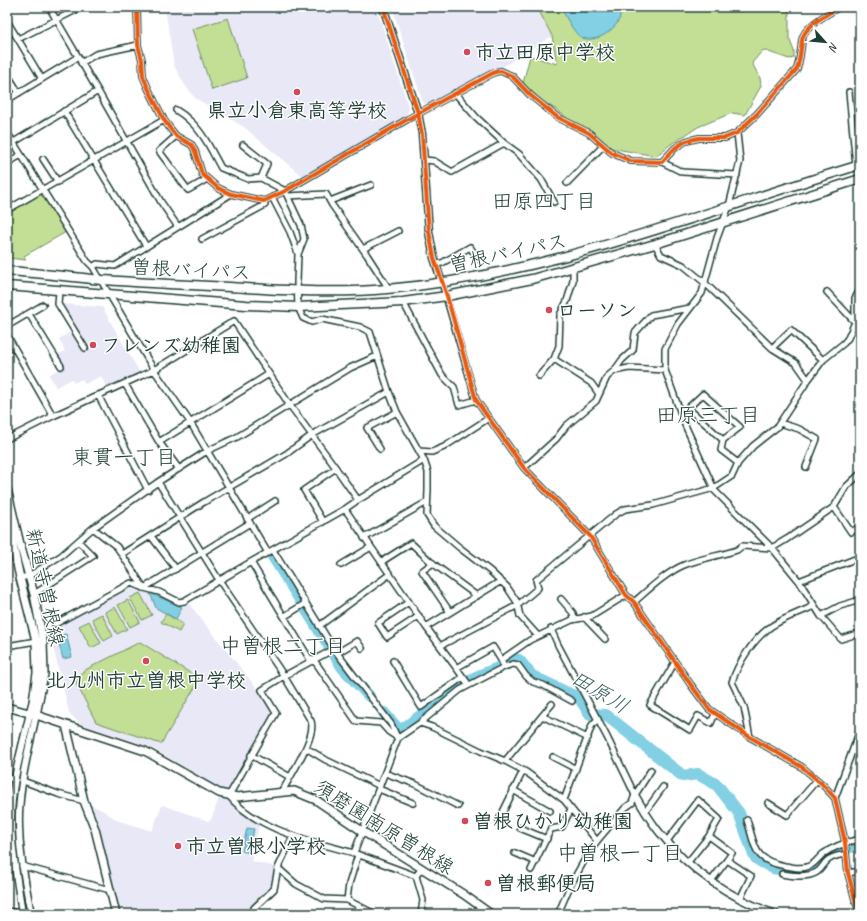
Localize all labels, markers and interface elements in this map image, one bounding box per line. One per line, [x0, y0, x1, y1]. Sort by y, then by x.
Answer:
north arrow [805, 22, 845, 62]
place label: 市立田原中学校 [475, 40, 615, 65]
text: N [825, 40, 842, 55]
marker: 市立田原中学校 [462, 47, 472, 57]
marker: 県立小倉東高等学校 [292, 87, 302, 97]
place label: 県立小倉東高等学校 [207, 98, 387, 123]
district label: 田原四丁目 [492, 188, 597, 214]
street label: 曽根バイパス [447, 228, 569, 278]
street label: 曽根バイパス [131, 254, 251, 286]
place label: ローソン [557, 298, 637, 323]
marker: ローソン [544, 305, 554, 315]
place label: フレンズ幼稚園 [101, 333, 241, 358]
marker: フレンズ幼稚園 [88, 340, 98, 350]
district label: 田原三丁目 [656, 402, 761, 428]
district label: 東貫一丁目 [72, 444, 177, 470]
street label: 新道寺曽根線 [20, 526, 70, 648]
district label: 中曽根二丁目 [220, 633, 346, 659]
marker: 北九州市立曽根中学校 [141, 656, 151, 666]
water label: 田原川 [566, 665, 634, 719]
place label: 北九州市立曽根中学校 [46, 668, 246, 693]
street label: 須磨園南原曽根線 [310, 774, 458, 880]
place label: 曽根ひかり幼稚園 [473, 809, 633, 834]
marker: 曽根ひかり幼稚園 [460, 816, 470, 826]
place label: 市立曽根小学校 [186, 834, 326, 859]
district label: 中曽根一丁目 [557, 840, 683, 866]
marker: 市立曽根小学校 [173, 841, 183, 851]
place label: 曽根郵便局 [496, 871, 596, 896]
marker: 曽根郵便局 [483, 878, 493, 888]

